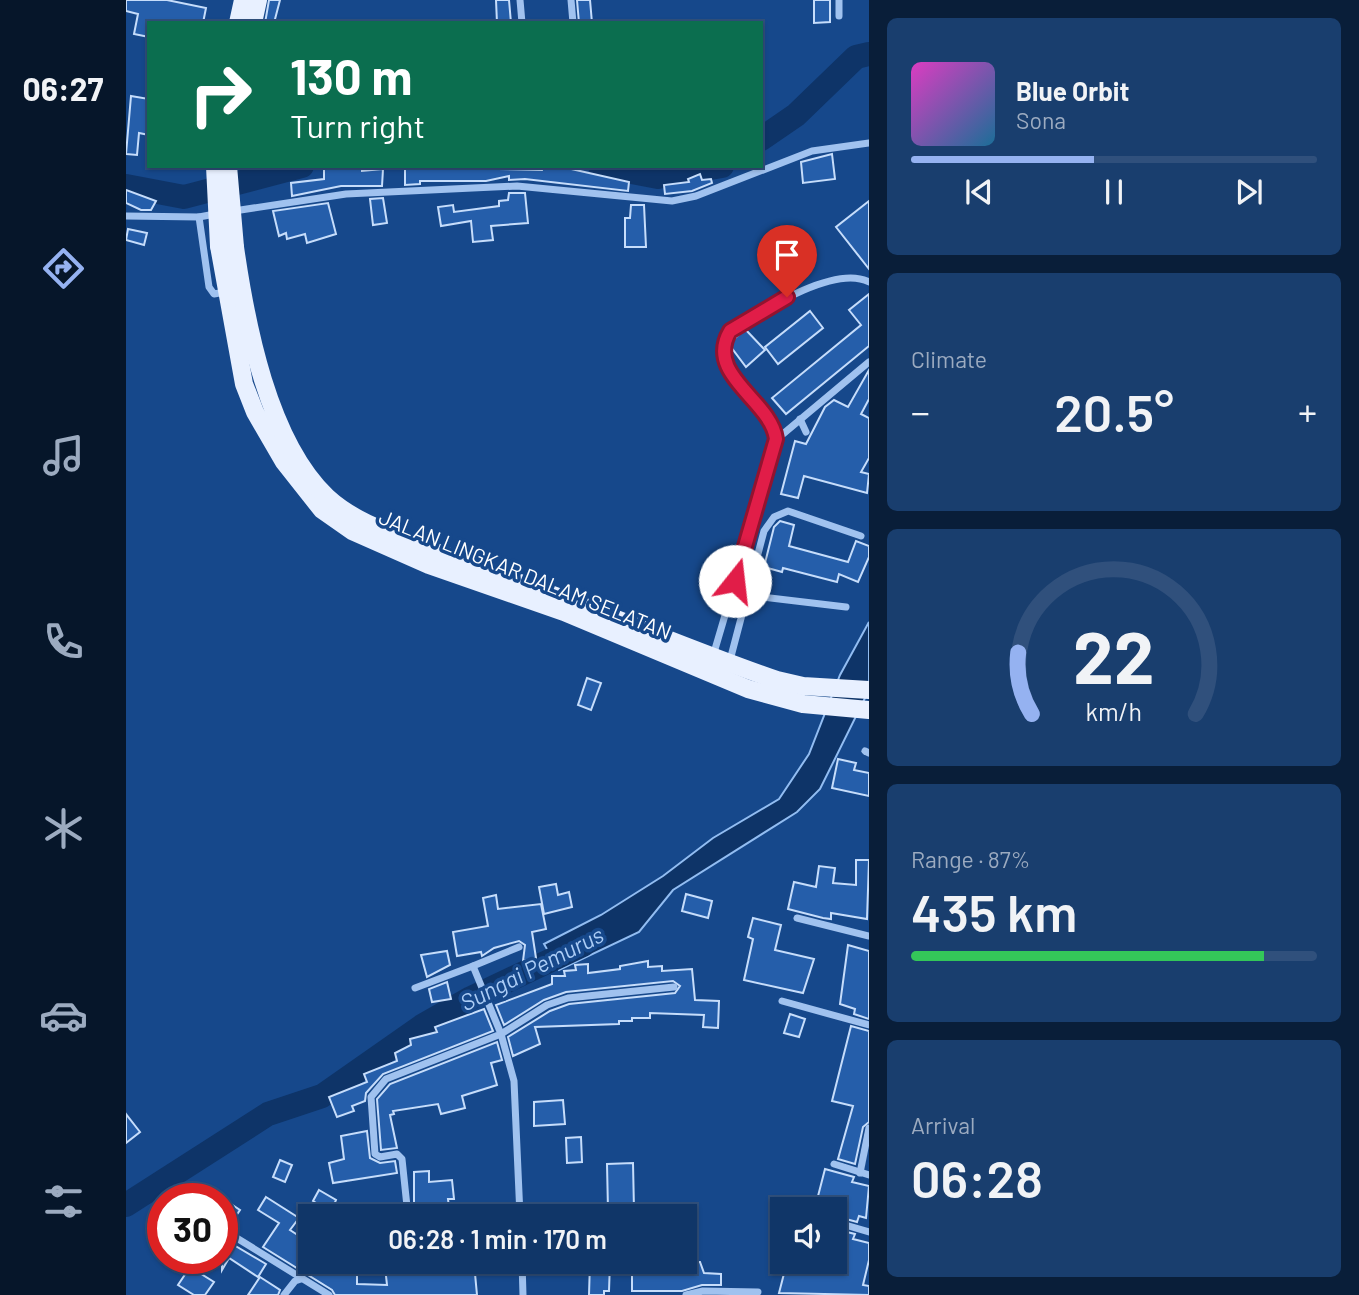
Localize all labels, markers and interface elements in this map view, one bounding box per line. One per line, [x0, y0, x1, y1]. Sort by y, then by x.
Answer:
text: 130 m [290, 46, 412, 105]
icon: right [175, 49, 266, 140]
text: 06:27 [23, 69, 103, 107]
text: Blue Orbit [1016, 75, 1129, 106]
text: Turn right [290, 106, 425, 144]
text: Sona [1016, 106, 1066, 134]
icon: previous [960, 173, 998, 211]
icon: pause [1095, 173, 1133, 211]
icon: next [1230, 173, 1268, 211]
pin [757, 225, 817, 297]
icon: arrive [768, 236, 806, 274]
icon: directions [39, 244, 88, 293]
text: Climate [911, 345, 987, 373]
text: 20.5° [1054, 380, 1174, 442]
text: − [911, 388, 930, 434]
text: + [1298, 388, 1317, 434]
icon: music [39, 431, 88, 480]
street label: JALAN LINGKAR DALAM SELATAN [376, 503, 675, 644]
position arrow [698, 544, 772, 618]
text: 22 [1073, 611, 1155, 699]
icon: phone [39, 617, 88, 666]
text: km/h [1086, 695, 1142, 725]
icon: climate [39, 804, 88, 853]
text: Range · 87% [911, 845, 1030, 873]
text: 435 km [911, 880, 1077, 942]
water label: Sungai Pemurus [455, 920, 608, 1016]
icon: car [39, 991, 88, 1040]
text: Arrival [911, 1111, 975, 1139]
text: 06:28 [911, 1146, 1043, 1208]
icon: filters [39, 1177, 88, 1226]
speed limit sign: 30 [147, 1183, 238, 1274]
map controls [770, 1197, 847, 1274]
button: sound [770, 1197, 847, 1274]
text: 06:28 · 1 min · 170 m [388, 1223, 607, 1254]

